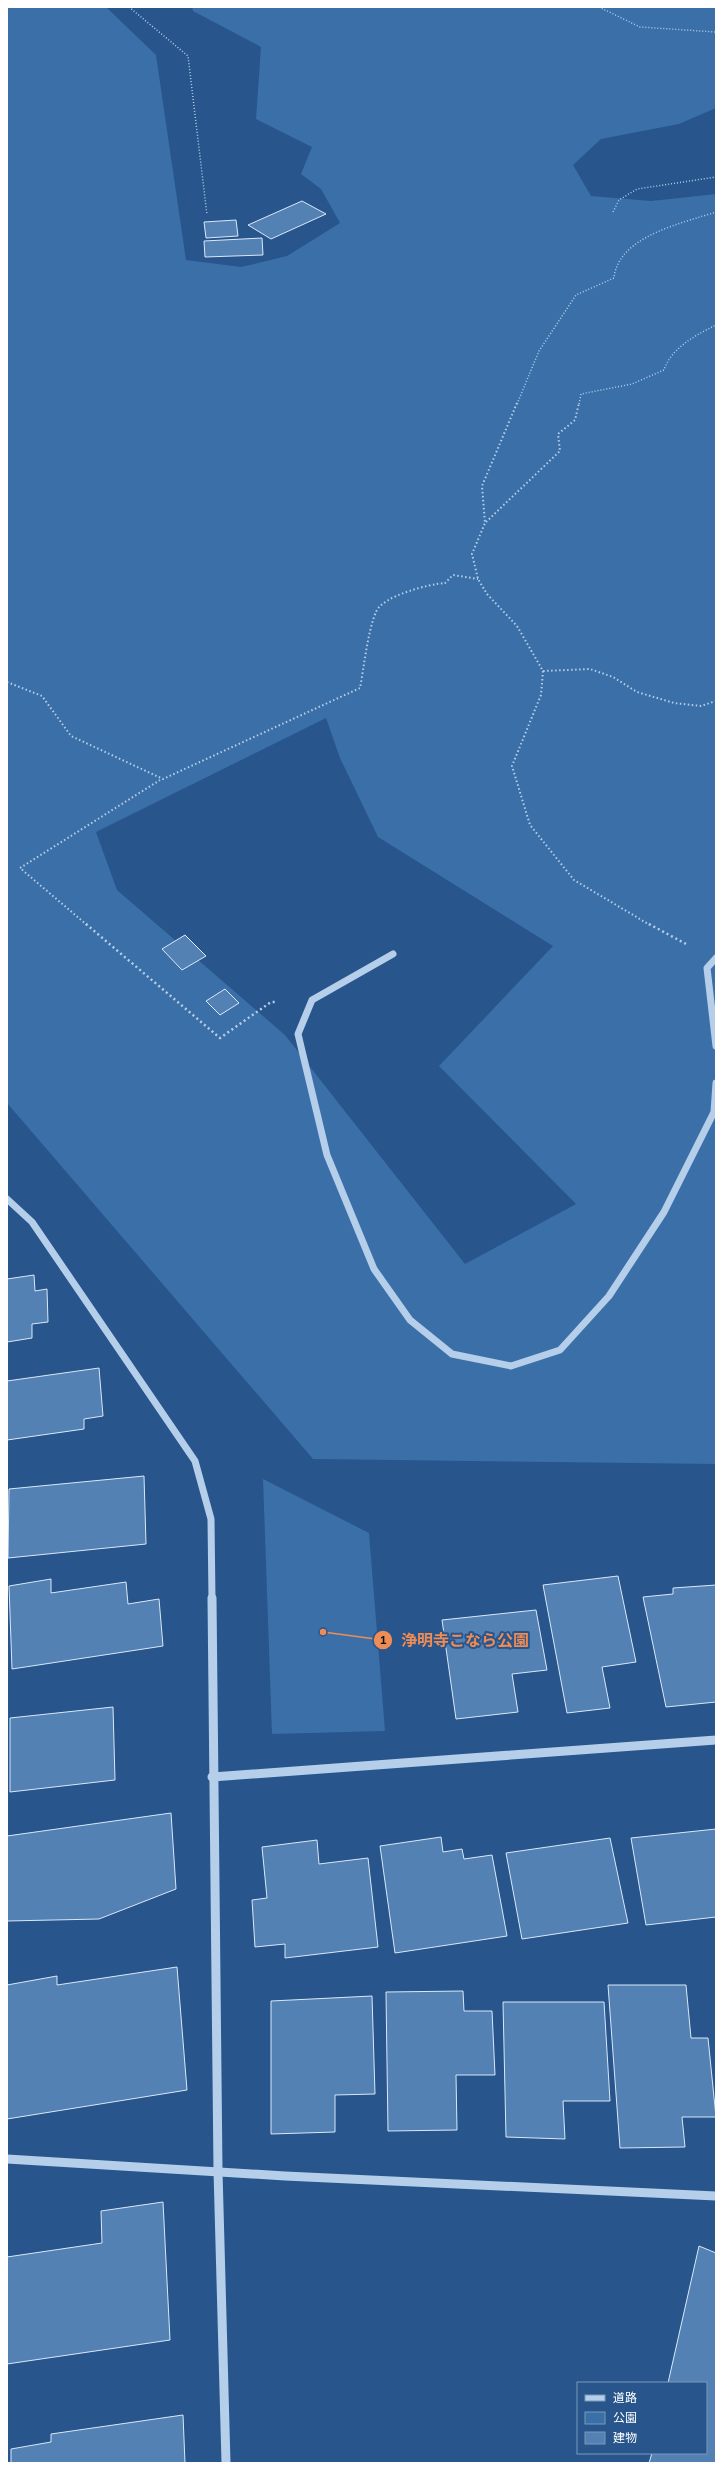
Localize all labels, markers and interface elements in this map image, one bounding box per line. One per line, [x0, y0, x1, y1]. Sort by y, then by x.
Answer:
callout: 浄明寺こなら公園 [373, 1626, 537, 1654]
text: 浄明寺こなら公園 [401, 1630, 529, 1650]
text: 1 [379, 1632, 387, 1647]
legend [577, 2382, 707, 2454]
text: 道路 [613, 2390, 637, 2405]
text: 公園 [613, 2410, 637, 2425]
text: 建物 [613, 2430, 637, 2445]

